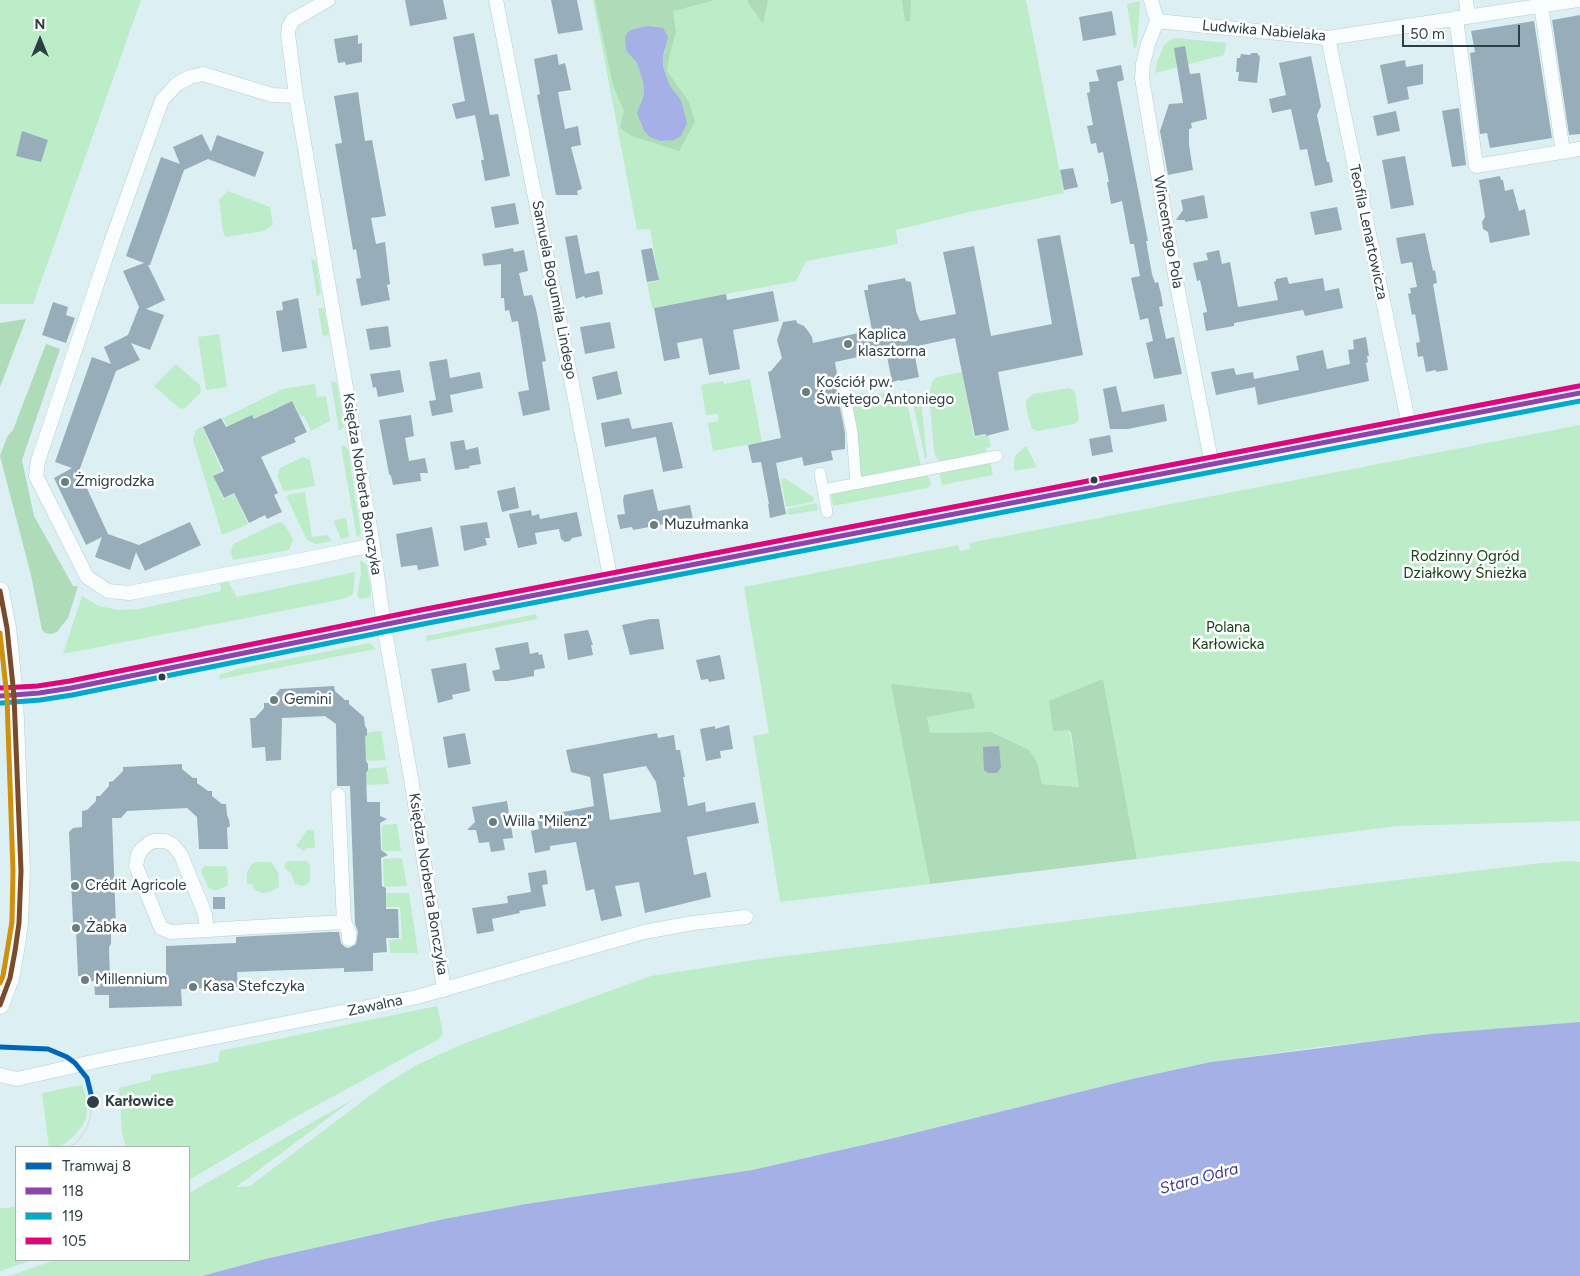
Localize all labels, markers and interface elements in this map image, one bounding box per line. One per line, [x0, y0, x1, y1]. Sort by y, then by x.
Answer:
north arrow [15, 15, 65, 65]
scale bar [1405, 15, 1522, 47]
text: N [35, 16, 45, 33]
street label: Ludwika Nabielaka [1201, 17, 1327, 45]
text: 50 m [1410, 25, 1445, 43]
street label: Teofila Lenartowicza [1345, 163, 1391, 301]
street label: Wincentego Pola [1149, 174, 1187, 290]
street label: Samuela Bogumiła Lindego [528, 199, 580, 381]
place label: Kaplica klasztorna [858, 326, 926, 361]
marker: Kaplica klasztorna [842, 338, 854, 350]
place label: Kościół pw. Świętego Antoniego [816, 374, 954, 409]
marker: Kościół pw. Świętego Antoniego [800, 386, 812, 398]
street label: Księdza Norberta Bonczyka [339, 392, 385, 576]
place label: Żmigrodzka [75, 473, 154, 491]
unlabelled marker [1089, 475, 1099, 485]
marker: Żmigrodzka [59, 476, 71, 488]
place label: Muzułmanka [664, 516, 749, 534]
marker: Muzułmanka [648, 519, 660, 531]
park label: Rodzinny Ogród Działkowy Śnieżka [1403, 548, 1527, 583]
park label: Polana Karłowicka [1192, 619, 1264, 654]
unlabelled marker [157, 672, 167, 682]
place label: Gemini [284, 691, 332, 709]
marker: Gemini [268, 694, 280, 706]
street label: Księdza Norberta Bonczyka [405, 792, 451, 976]
place label: Willa "Milenz" [503, 813, 592, 831]
marker: Willa "Milenz" [487, 816, 499, 828]
place label: Crédit Agricole [85, 877, 186, 895]
marker: Crédit Agricole [69, 880, 81, 892]
place label: Żabka [86, 919, 127, 937]
marker: Żabka [70, 922, 82, 934]
place label: Millennium [95, 971, 167, 989]
marker: Millennium [79, 974, 91, 986]
place label: Kasa Stefczyka [203, 978, 305, 996]
marker: Kasa Stefczyka [187, 981, 199, 993]
street label: Zawalna [346, 991, 404, 1021]
place label: Karłowice [105, 1093, 174, 1111]
marker: Karłowice [85, 1094, 101, 1110]
legend [15, 1146, 190, 1261]
text: Tramwaj 8 [62, 1157, 131, 1175]
water label: Stara Odra [1157, 1159, 1241, 1199]
text: 118 [62, 1182, 84, 1200]
text: 119 [62, 1207, 83, 1225]
text: 105 [62, 1232, 86, 1250]

